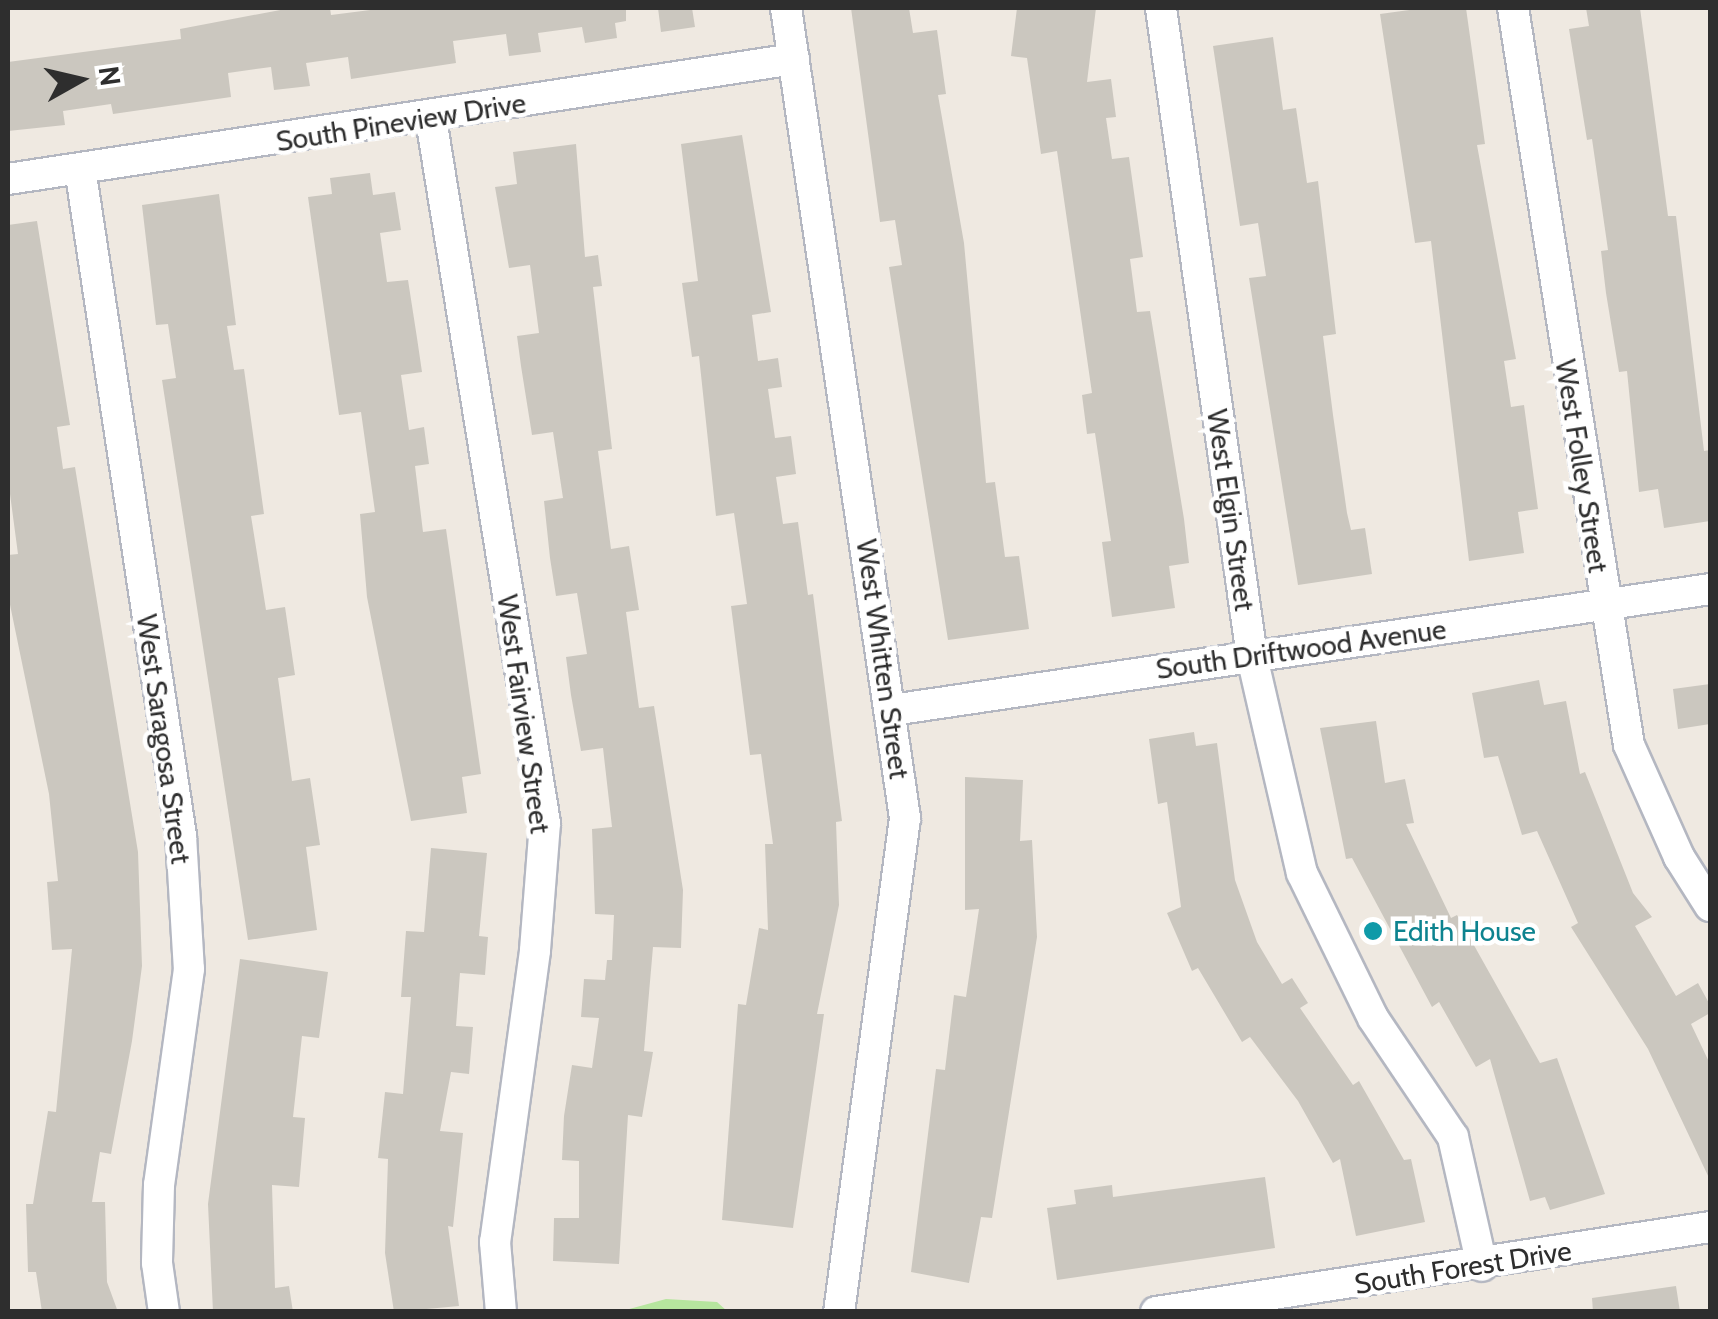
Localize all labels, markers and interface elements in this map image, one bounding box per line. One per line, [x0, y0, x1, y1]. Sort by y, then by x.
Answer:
north arrow [30, 30, 130, 130]
text: N [91, 64, 128, 88]
street label: South Pineview Drive [274, 86, 528, 158]
street label: West Folley Street [1549, 357, 1615, 575]
street label: West Elgin Street [1200, 407, 1262, 613]
street label: West Whitten Street [850, 537, 916, 781]
street label: West Fairview Street [491, 592, 557, 836]
street label: West Saragosa Street [130, 612, 198, 866]
street label: South Driftwood Avenue [1154, 612, 1448, 686]
place label: Edith House [1393, 914, 1536, 948]
marker: Edith House [1362, 920, 1384, 942]
street label: South Forest Drive [1352, 1233, 1574, 1301]

